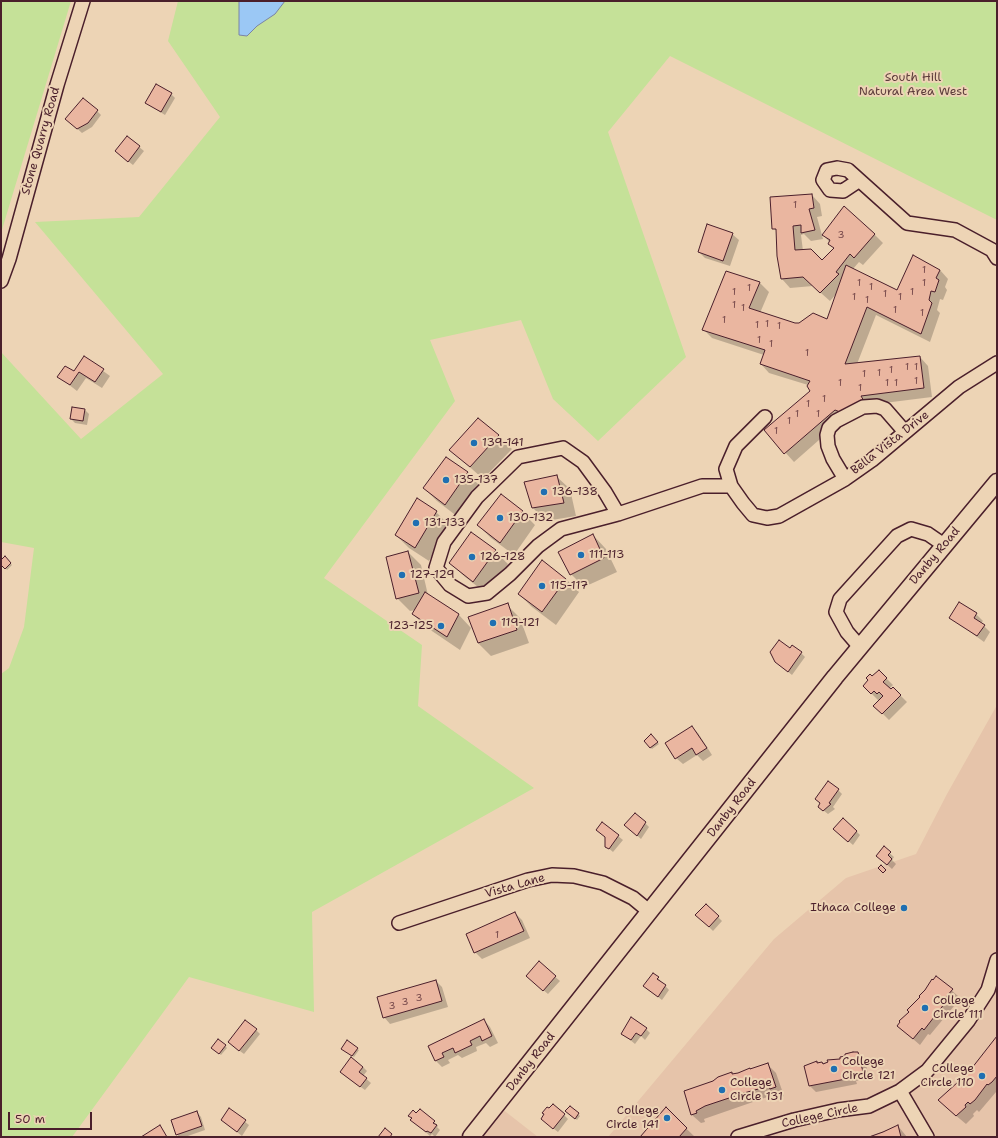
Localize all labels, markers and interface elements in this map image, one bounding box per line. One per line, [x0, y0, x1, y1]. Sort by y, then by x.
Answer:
park label: South Hill Natural Area West [859, 71, 967, 99]
street label: Stone Quarry Road [19, 85, 63, 197]
house number: 1 [793, 199, 797, 211]
house number: 3 [838, 229, 844, 241]
house number: 1 [922, 264, 926, 276]
house number: 1 [857, 277, 861, 289]
house number: 1 [922, 277, 926, 289]
house number: 1 [869, 281, 873, 293]
house number: 1 [747, 282, 751, 294]
house number: 1 [732, 286, 736, 298]
house number: 1 [910, 286, 914, 298]
house number: 1 [883, 288, 887, 300]
house number: 1 [852, 291, 856, 303]
house number: 1 [898, 291, 902, 303]
house number: 1 [865, 294, 869, 306]
house number: 1 [732, 299, 736, 311]
house number: 1 [741, 302, 745, 314]
house number: 1 [893, 304, 897, 316]
house number: 1 [920, 307, 924, 319]
house number: 1 [722, 314, 726, 326]
house number: 1 [765, 318, 769, 330]
house number: 1 [755, 319, 759, 331]
house number: 1 [777, 320, 781, 332]
house number: 1 [757, 334, 761, 346]
house number: 1 [769, 338, 773, 350]
house number: 1 [805, 347, 809, 359]
house number: 1 [905, 361, 909, 373]
house number: 1 [914, 361, 918, 373]
house number: 1 [889, 364, 893, 376]
house number: 1 [877, 367, 881, 379]
house number: 1 [862, 368, 866, 380]
house number: 1 [914, 375, 918, 387]
house number: 1 [838, 377, 842, 389]
house number: 1 [885, 377, 889, 389]
house number: 1 [894, 377, 898, 389]
house number: 1 [858, 382, 862, 394]
house number: 1 [822, 393, 826, 405]
house number: 1 [806, 398, 810, 410]
house number: 1 [795, 408, 799, 420]
house number: 1 [816, 408, 820, 420]
street label: Bella Vista Drive [848, 408, 932, 478]
house number: 1 [787, 415, 791, 427]
house number: 1 [774, 425, 778, 437]
place label: 139-141 [482, 436, 524, 450]
marker: 139-141 [469, 438, 479, 448]
place label: 135-137 [454, 473, 498, 487]
marker: 135-137 [441, 475, 451, 485]
place label: 136-138 [552, 485, 598, 499]
marker: 136-138 [539, 487, 549, 497]
place label: 130-132 [508, 511, 553, 525]
marker: 130-132 [495, 513, 505, 523]
place label: 131-133 [424, 516, 465, 530]
marker: 131-133 [411, 518, 421, 528]
street label: Danby Road [907, 524, 963, 588]
place label: 111-113 [589, 548, 624, 562]
place label: 126-128 [480, 550, 525, 564]
marker: 111-113 [576, 550, 586, 560]
marker: 126-128 [467, 552, 477, 562]
place label: 127-129 [410, 568, 455, 582]
marker: 127-129 [397, 570, 407, 580]
place label: 115-117 [550, 579, 588, 593]
marker: 115-117 [537, 581, 547, 591]
place label: 119-121 [501, 616, 540, 630]
marker: 119-121 [488, 618, 498, 628]
place label: 123-125 [389, 619, 433, 633]
marker: 123-125 [436, 621, 446, 631]
street label: Danby Road [705, 776, 759, 840]
street label: Vista Lane [483, 871, 547, 901]
place label: Ithaca College [810, 901, 896, 915]
marker: Ithaca College [899, 903, 909, 913]
house number: 1 [495, 929, 499, 941]
house number: 3 [416, 992, 422, 1004]
place label: College Circle 111 [933, 994, 983, 1022]
house number: 3 [402, 996, 408, 1008]
house number: 3 [389, 1000, 395, 1012]
marker: College Circle 111 [920, 1003, 930, 1013]
street label: Danby Road [504, 1030, 558, 1094]
place label: College Circle 121 [842, 1055, 895, 1083]
place label: College Circle 110 [921, 1062, 974, 1090]
marker: College Circle 121 [829, 1064, 839, 1074]
marker: College Circle 110 [977, 1071, 987, 1081]
place label: College Circle 131 [730, 1076, 783, 1104]
marker: College Circle 131 [717, 1085, 727, 1095]
street label: College Circle [780, 1101, 860, 1131]
scale bar [10, 1104, 94, 1130]
place label: College Circle 141 [606, 1104, 659, 1132]
text: 50 m [15, 1111, 45, 1127]
marker: College Circle 141 [662, 1113, 672, 1123]

